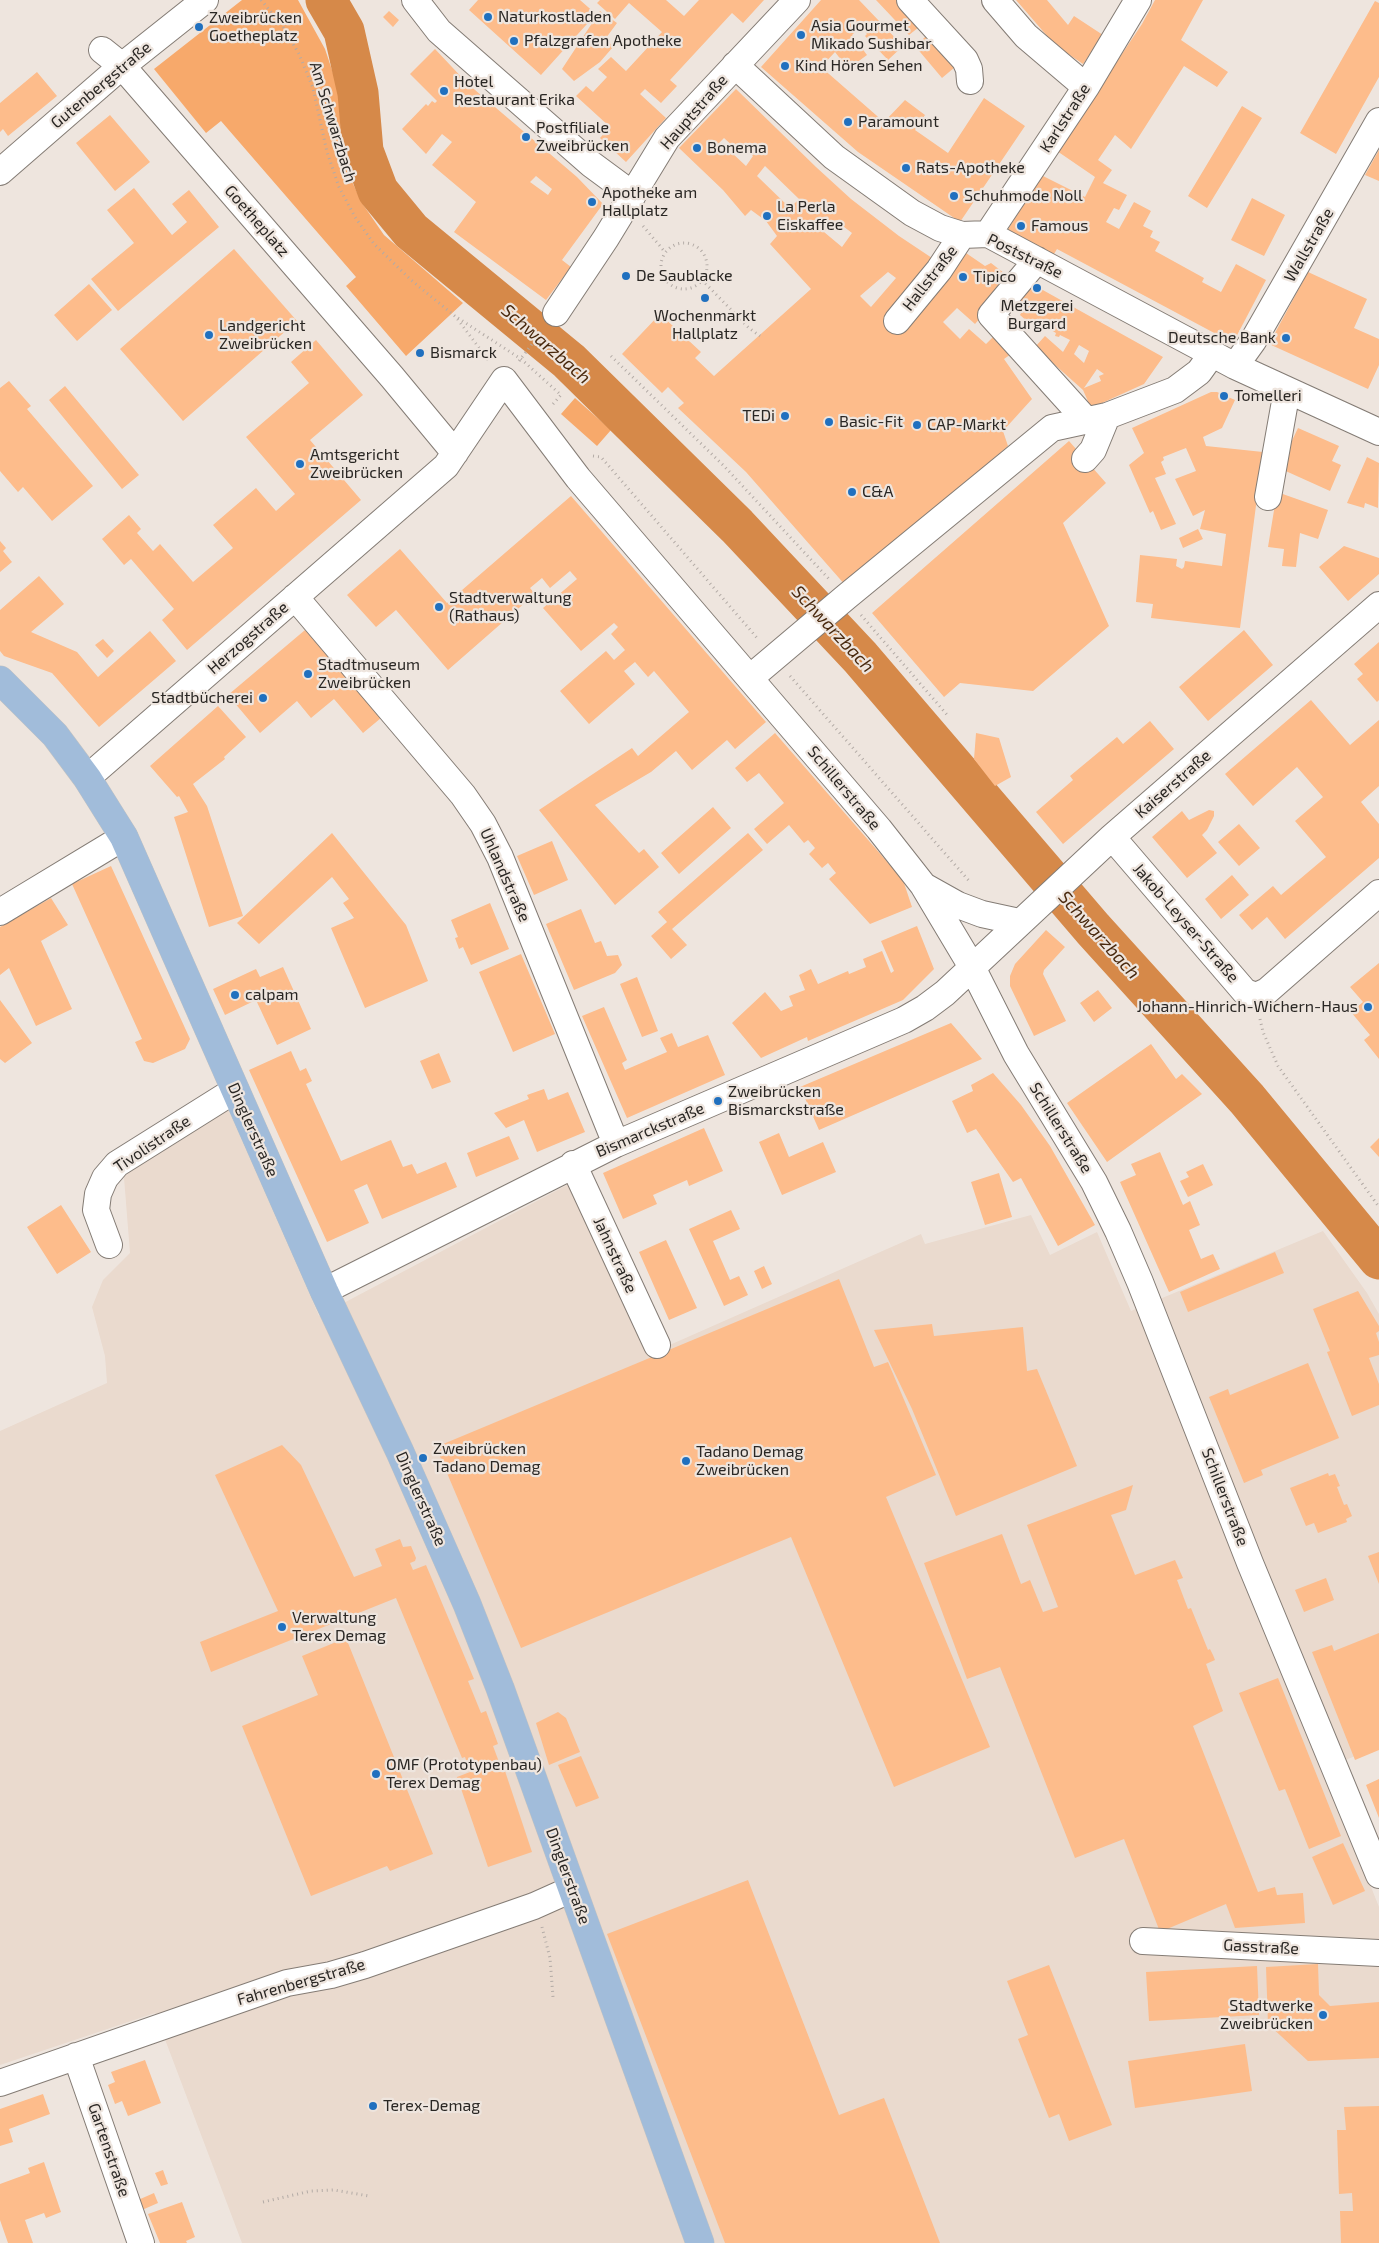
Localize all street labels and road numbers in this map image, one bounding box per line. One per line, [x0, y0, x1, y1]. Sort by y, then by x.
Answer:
street label: Gutenbergstraße [47, 37, 155, 133]
street label: Am Schwarzbach [306, 59, 360, 185]
street label: Hauptstraße [656, 71, 732, 153]
street label: Karlstraße [1036, 80, 1094, 156]
street label: Goetheplatz [221, 181, 293, 261]
street label: Wallstraße [1280, 205, 1338, 285]
street label: Poststraße [984, 230, 1066, 282]
street label: Hallstraße [898, 241, 962, 315]
street label: Herzogstraße [204, 598, 292, 678]
street label: Schillerstraße [803, 742, 885, 834]
street label: Kaiserstraße [1131, 746, 1215, 822]
street label: Uhlandstraße [476, 825, 534, 925]
street label: Jakob-Leyser-Straße [1129, 859, 1243, 987]
street label: Schillerstraße [1025, 1079, 1097, 1177]
street label: Dinglerstraße [224, 1080, 282, 1180]
street label: Bismarckstraße [593, 1099, 707, 1161]
street label: Tivolistraße [110, 1111, 194, 1177]
street label: Jahnstraße [589, 1214, 641, 1296]
street label: Schillerstraße [1198, 1445, 1252, 1549]
street label: Dinglerstraße [392, 1449, 450, 1549]
street label: Dinglerstraße [542, 1825, 594, 1927]
street label: Gasstraße [1223, 1935, 1299, 1959]
street label: Fahrenbergstraße [235, 1955, 367, 2009]
street label: Gartenstraße [84, 2101, 134, 2199]

